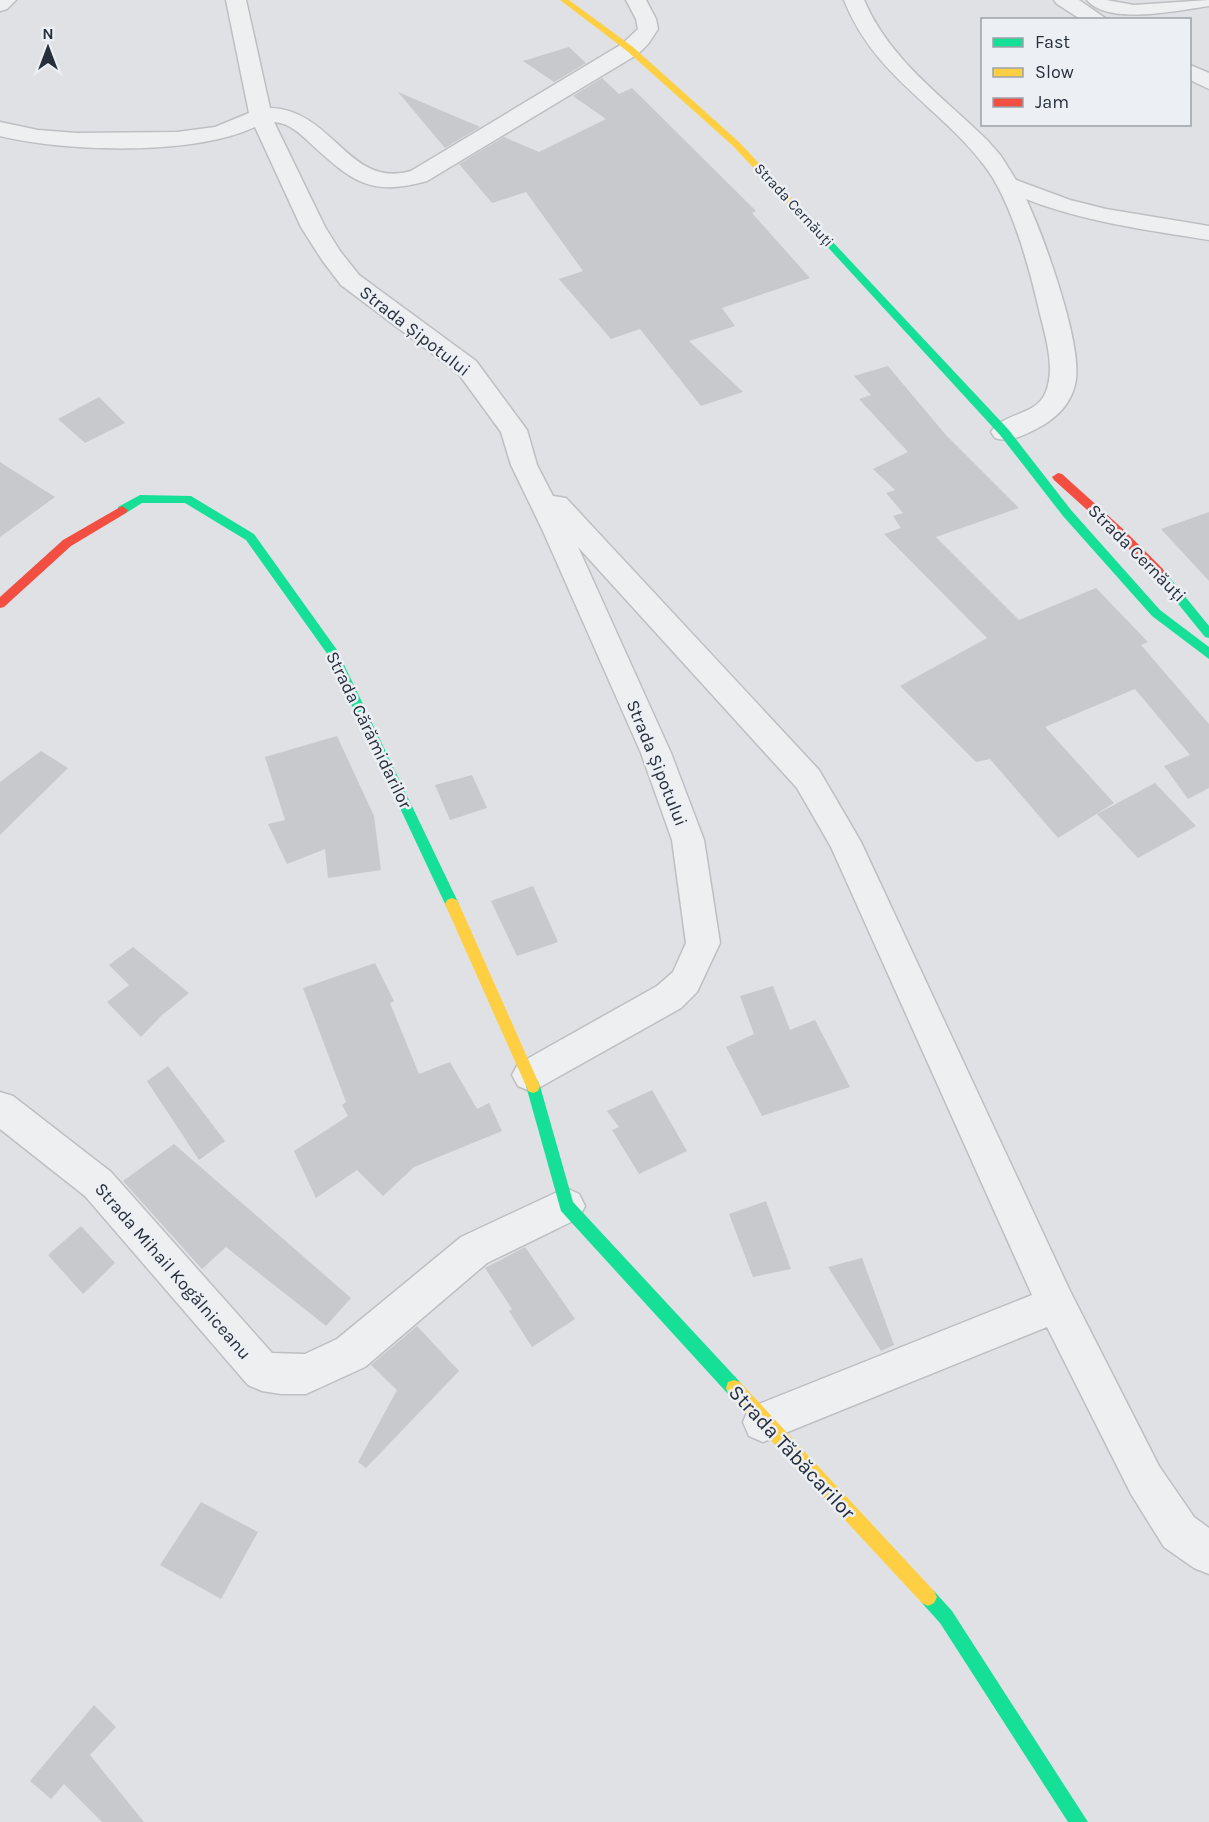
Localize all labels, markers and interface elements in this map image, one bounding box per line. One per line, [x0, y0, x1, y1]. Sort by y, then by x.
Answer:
north arrow [18, 18, 78, 78]
legend [981, 18, 1191, 126]
text: N [42, 24, 54, 43]
text: Fast [1035, 31, 1070, 53]
text: Slow [1035, 61, 1074, 83]
text: Jam [1035, 91, 1069, 113]
street label: Strada Cernăuți [751, 159, 837, 251]
street label: Strada Șipotului [355, 281, 475, 381]
street label: Strada Cernăuți [1083, 499, 1191, 607]
street label: Strada Cărămidarilor [321, 648, 417, 813]
street label: Strada Șipotului [622, 697, 692, 829]
street label: Strada Mihail Kogălniceanu [90, 1178, 256, 1364]
street label: Strada Tăbăcarilor [724, 1380, 860, 1524]

